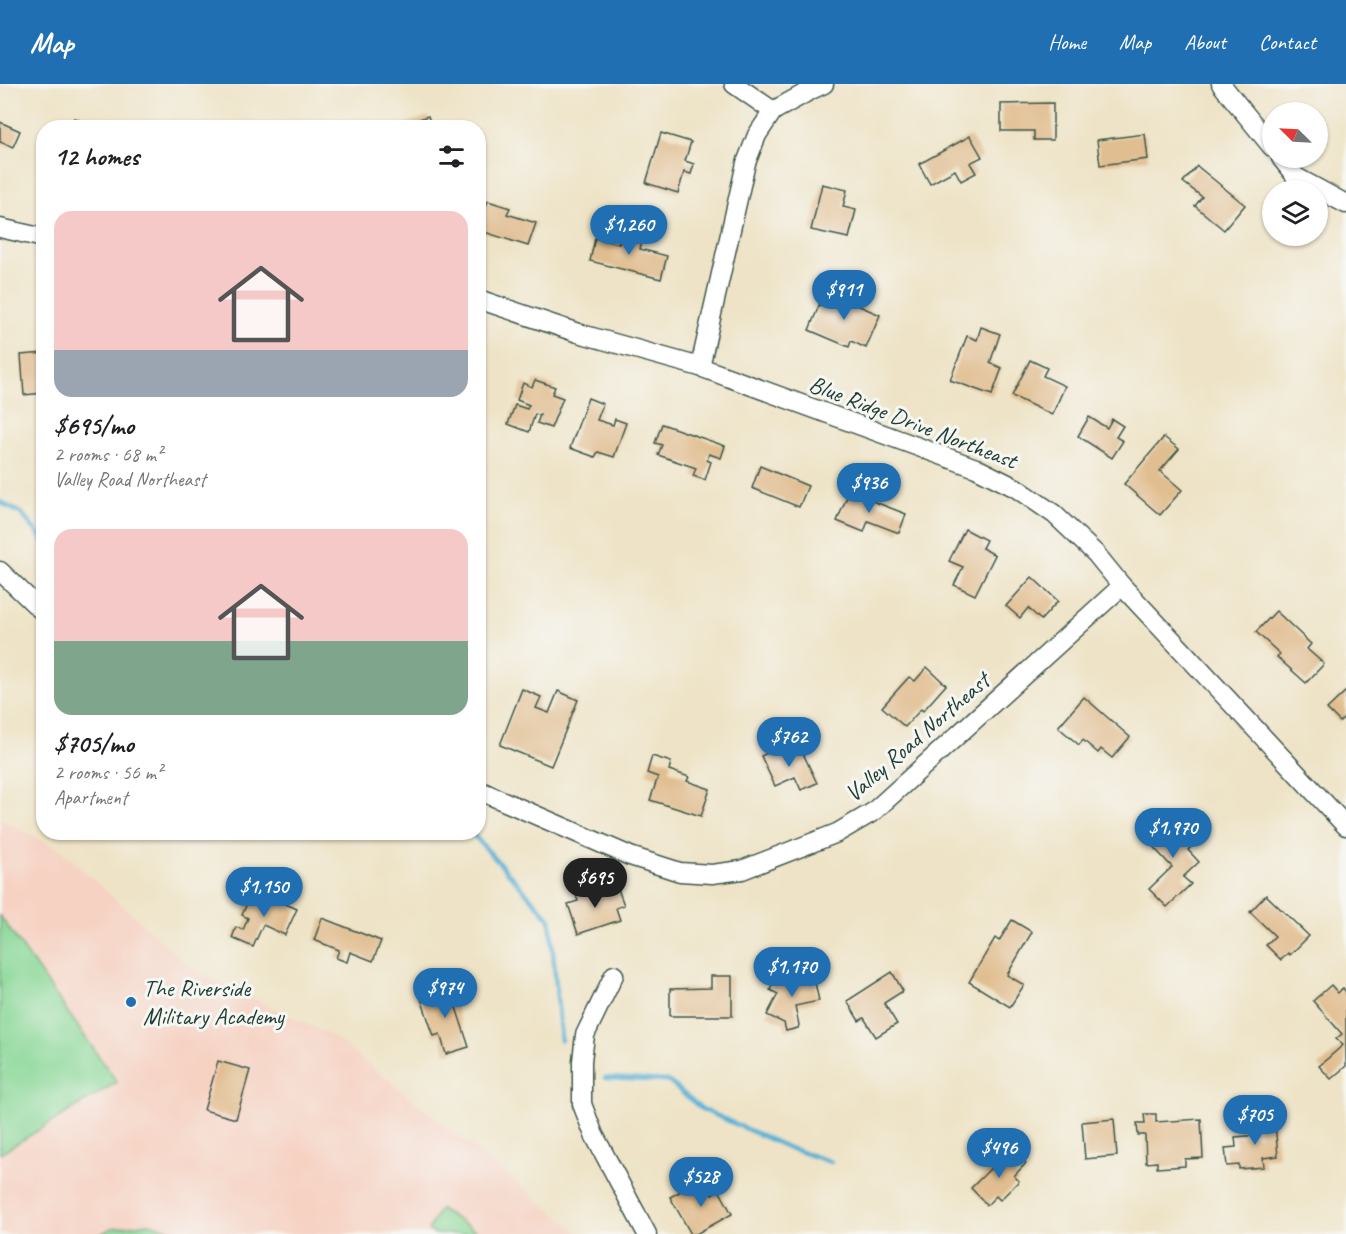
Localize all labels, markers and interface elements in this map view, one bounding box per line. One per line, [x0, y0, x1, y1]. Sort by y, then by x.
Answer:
text: Map [30, 25, 73, 60]
text: Home [1048, 29, 1086, 55]
text: Map [1119, 29, 1151, 55]
text: About [1184, 29, 1226, 55]
text: Contact [1259, 29, 1316, 55]
north arrow [1262, 102, 1328, 168]
map controls [1262, 102, 1328, 246]
text: 12 homes [54, 140, 139, 173]
icon: filters [435, 140, 468, 173]
button: layers [1262, 180, 1328, 246]
pin: $1,260 [580, 205, 678, 256]
text: $1,260 [604, 212, 654, 237]
icon: home [207, 250, 315, 358]
pin: $911 [808, 270, 880, 321]
text: $911 [826, 277, 862, 302]
street label: Blue Ridge Drive Northeast [805, 369, 1023, 476]
text: $695/mo [54, 409, 134, 442]
text: 2 rooms · 68 m² [54, 442, 162, 467]
pin: $936 [833, 463, 905, 514]
text: Valley Road Northeast [54, 467, 206, 492]
text: $936 [851, 470, 887, 495]
icon: home [207, 568, 315, 676]
street label: Valley Road Northeast [838, 664, 998, 808]
pin: $762 [753, 717, 825, 768]
text: $762 [771, 724, 807, 749]
text: $705/mo [54, 727, 134, 760]
text: 2 rooms · 56 m² [54, 760, 162, 785]
text: Apartment [54, 785, 127, 810]
pin: $1,970 [1124, 808, 1222, 859]
text: $1,970 [1149, 815, 1197, 840]
pin: $695 [559, 858, 631, 909]
text: $695 [577, 865, 613, 890]
pin: $1,150 [215, 867, 313, 918]
text: $1,150 [240, 874, 288, 899]
pin: $1,170 [743, 947, 841, 998]
text: $1,170 [768, 954, 816, 979]
pin: $974 [409, 968, 481, 1019]
place label: The Riverside Military Academy [143, 973, 286, 1031]
text: $974 [427, 975, 463, 1000]
marker: The Riverside Military Academy [124, 995, 138, 1009]
pin: $705 [1219, 1095, 1291, 1146]
text: $705 [1237, 1102, 1273, 1127]
pin: $496 [963, 1128, 1035, 1179]
text: $496 [981, 1135, 1017, 1160]
pin: $528 [665, 1157, 737, 1208]
text: $528 [683, 1164, 719, 1189]

